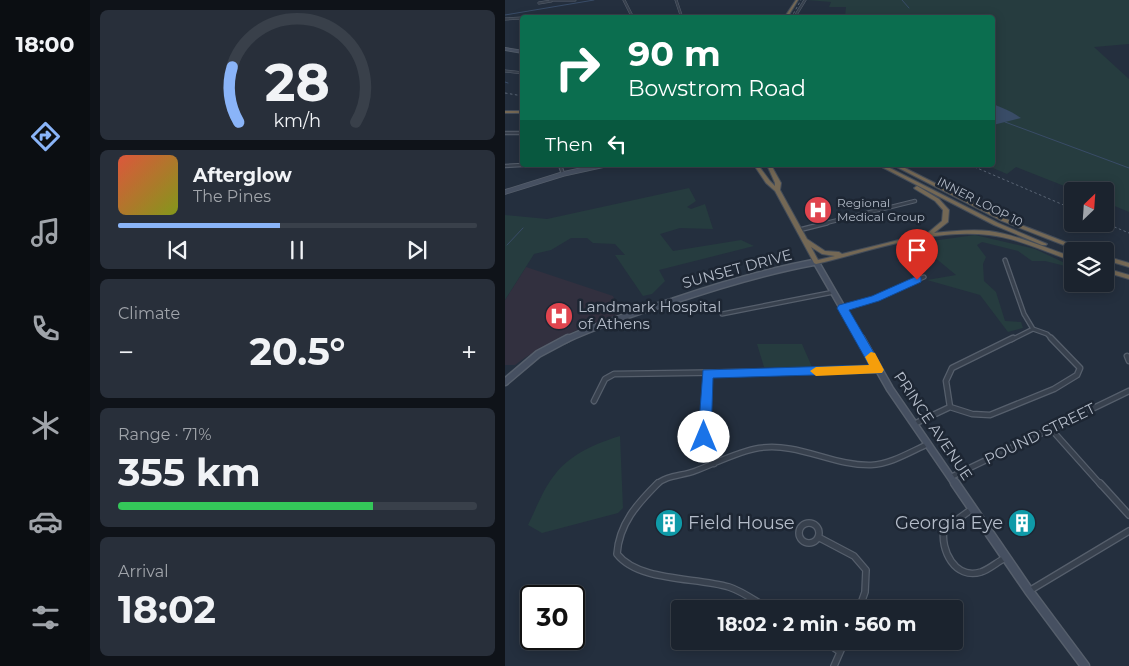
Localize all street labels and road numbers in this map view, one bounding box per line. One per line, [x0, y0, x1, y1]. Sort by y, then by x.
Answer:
street label: INNER LOOP 10 [935, 174, 1026, 230]
street label: SUNSET DRIVE [680, 245, 794, 292]
street label: PRINCE AVENUE [890, 368, 977, 484]
street label: POUND STREET [981, 398, 1099, 469]

